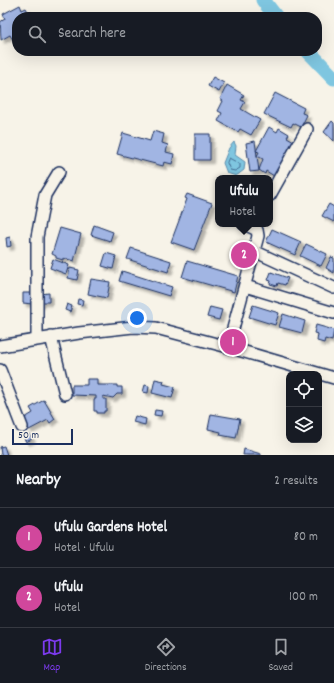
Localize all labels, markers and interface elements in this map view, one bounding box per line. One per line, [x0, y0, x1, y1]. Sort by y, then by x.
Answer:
search box [12, 12, 322, 56]
icon: search [26, 23, 48, 45]
text: Search here [58, 23, 126, 45]
popup [215, 175, 273, 227]
text: Ufulu [229, 181, 259, 203]
text: Hotel [229, 203, 256, 222]
pin: 2 [231, 240, 257, 270]
your location [127, 308, 147, 328]
pin: 1 [220, 327, 246, 357]
map controls [286, 371, 322, 443]
button: locate [286, 371, 322, 407]
button: layers [286, 407, 322, 443]
scale bar [12, 427, 73, 446]
text: 50 m [18, 428, 39, 444]
text: Nearby [16, 469, 60, 493]
text: 2 results [274, 472, 318, 491]
text: Ufulu Gardens Hotel [54, 517, 167, 539]
text: 1 [28, 528, 30, 547]
text: 80 m [294, 528, 318, 547]
text: Hotel · Ufulu [54, 539, 114, 558]
text: Ufulu [54, 577, 83, 599]
text: 2 [26, 588, 32, 607]
text: 100 m [289, 588, 318, 607]
text: Hotel [54, 599, 80, 618]
tab: Map [41, 636, 63, 676]
tab: Directions [145, 636, 187, 676]
tab: Saved [268, 636, 293, 676]

